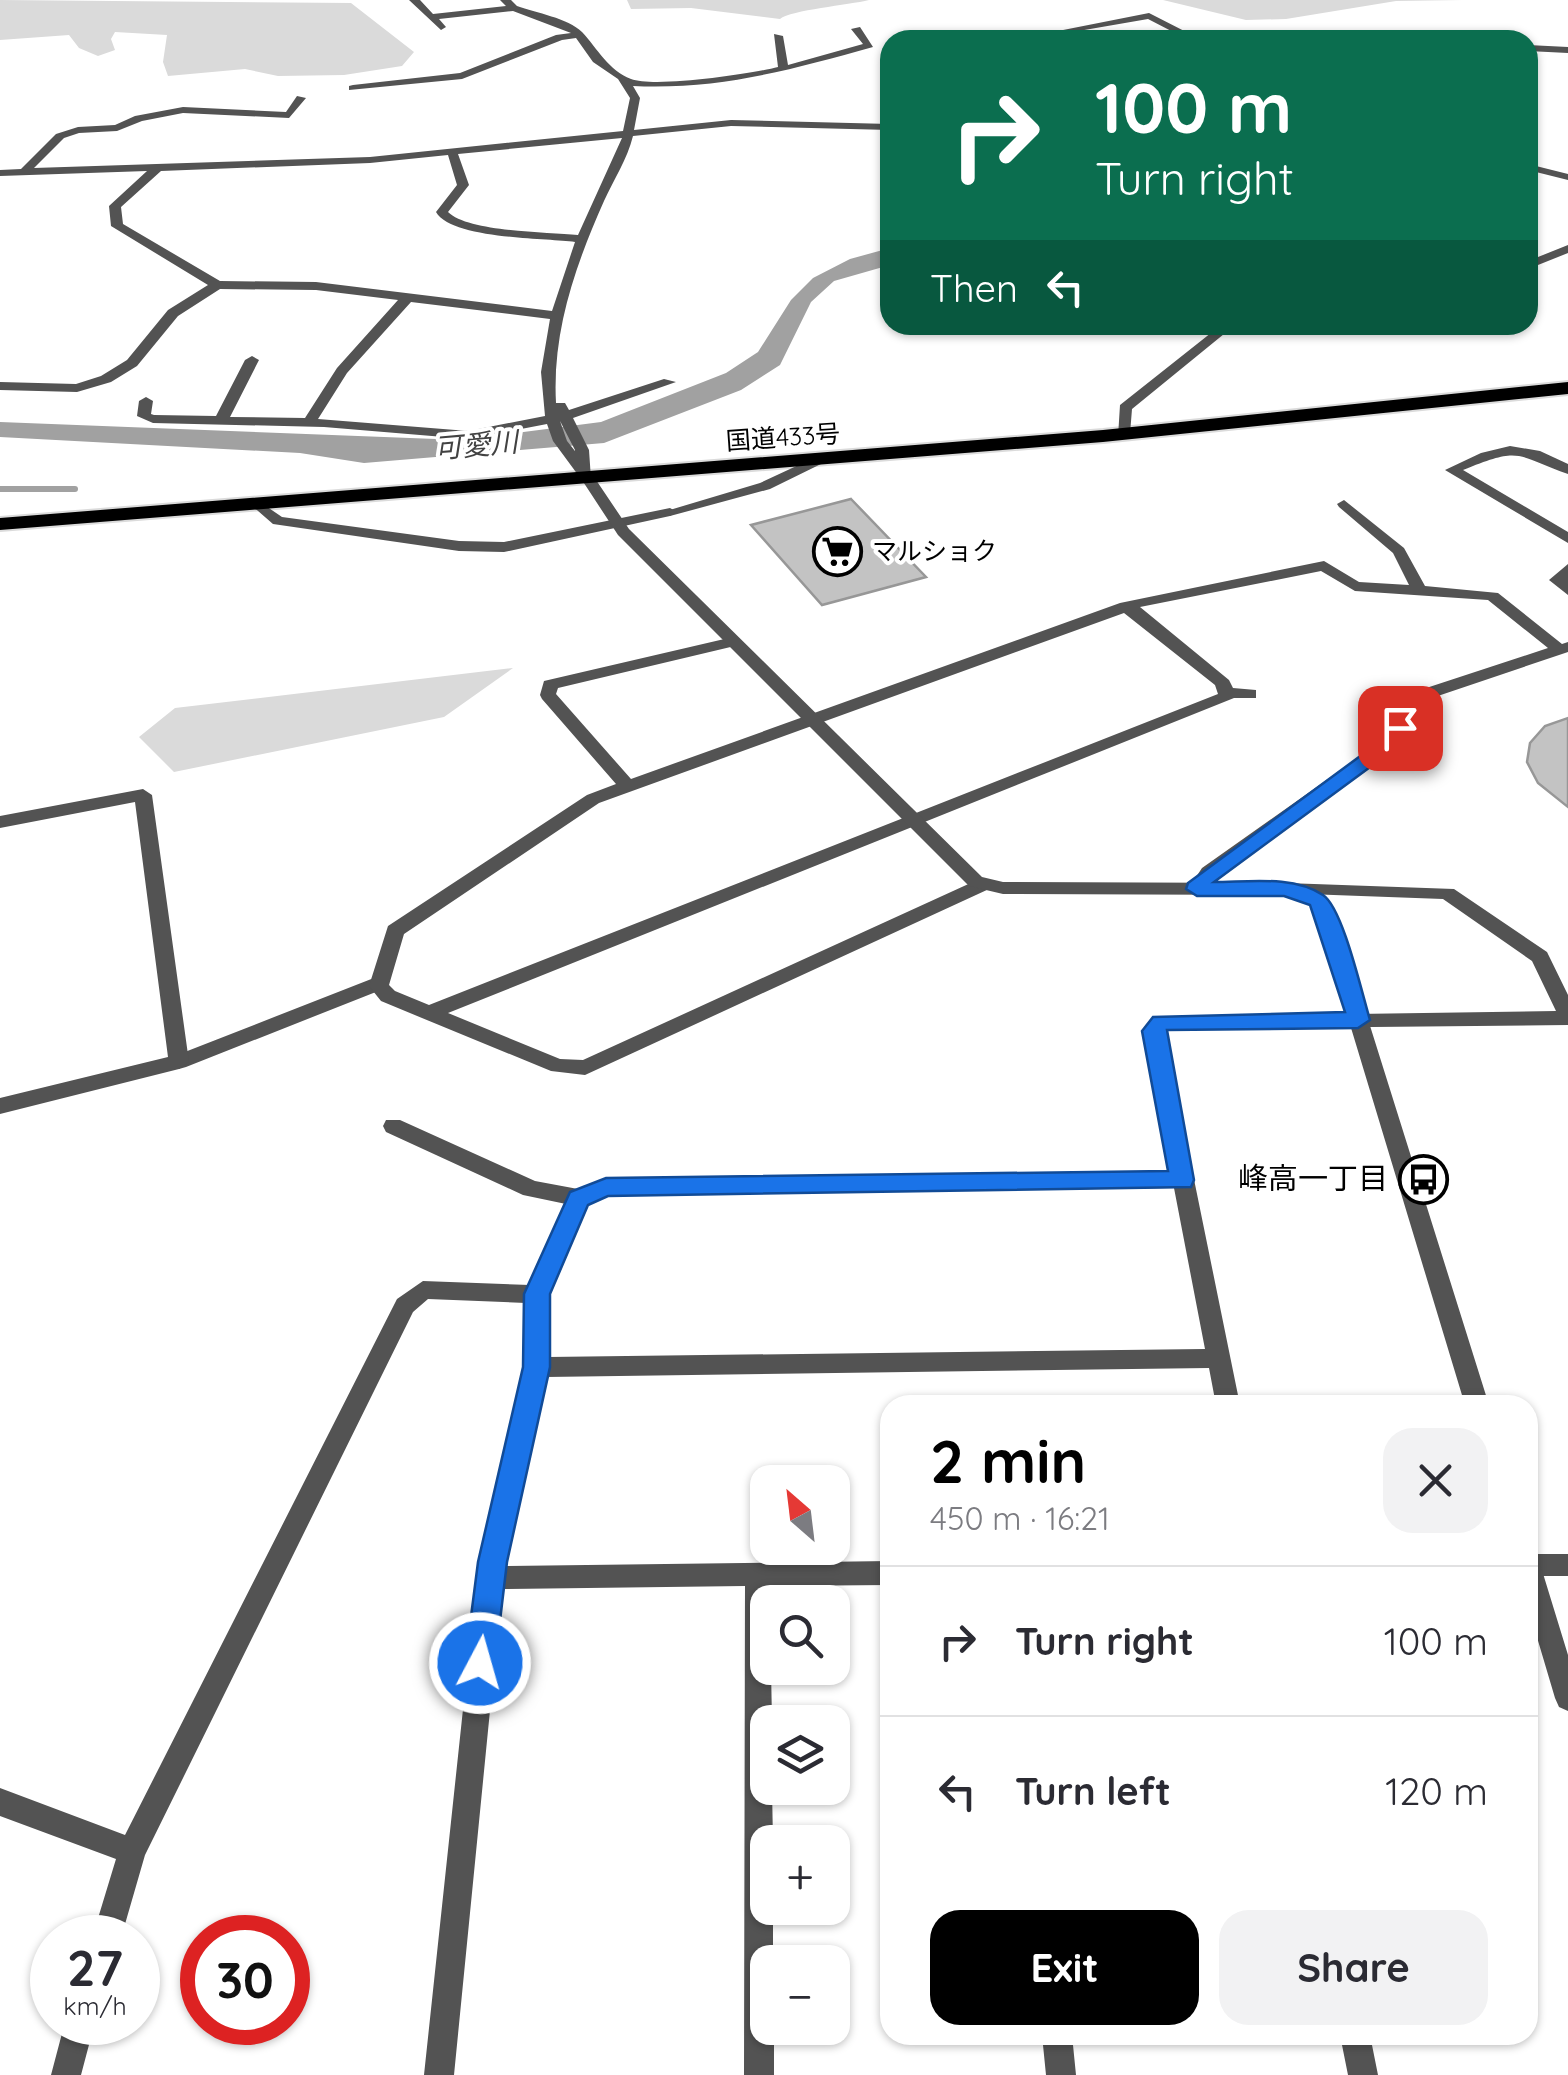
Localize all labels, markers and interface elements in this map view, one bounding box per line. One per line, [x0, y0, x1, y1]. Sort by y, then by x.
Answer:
text: 100 m [1095, 63, 1292, 151]
icon: right [930, 70, 1060, 200]
text: Turn right [1095, 150, 1294, 206]
icon: left [1038, 260, 1093, 315]
text: Then [930, 264, 1018, 312]
street label: 国道433号 [725, 417, 841, 456]
water label: 可愛川 [433, 423, 522, 466]
supermarket icon: マルショク [811, 525, 863, 577]
place label: マルショク [872, 535, 997, 566]
pin [1358, 686, 1443, 771]
icon: arrive [1373, 701, 1428, 756]
bus stop icon: 峰高一丁目 [1397, 1153, 1449, 1205]
place label: 峰高一丁目 [1238, 1159, 1388, 1197]
text: 2 min [930, 1423, 1086, 1498]
button: close [1383, 1428, 1488, 1533]
north arrow [750, 1465, 850, 1565]
map controls [750, 1465, 850, 2045]
text: 450 m · 16:21 [930, 1498, 1110, 1538]
button: search [750, 1585, 850, 1685]
position arrow [428, 1611, 532, 1715]
icon: right [930, 1614, 985, 1669]
text: Turn right [1015, 1617, 1194, 1665]
text: 100 m [1384, 1617, 1488, 1665]
button: layers [750, 1705, 850, 1805]
icon: left [930, 1764, 985, 1819]
text: Turn left [1015, 1767, 1171, 1815]
text: 120 m [1385, 1767, 1488, 1815]
button: + [750, 1825, 850, 1925]
button: Exit [930, 1910, 1199, 2025]
button: Share [1219, 1910, 1488, 2025]
speed limit sign: 30 [180, 1915, 310, 2045]
text: 27 [67, 1936, 123, 1999]
button: − [750, 1945, 850, 2045]
text: km/h [63, 1990, 127, 2021]

